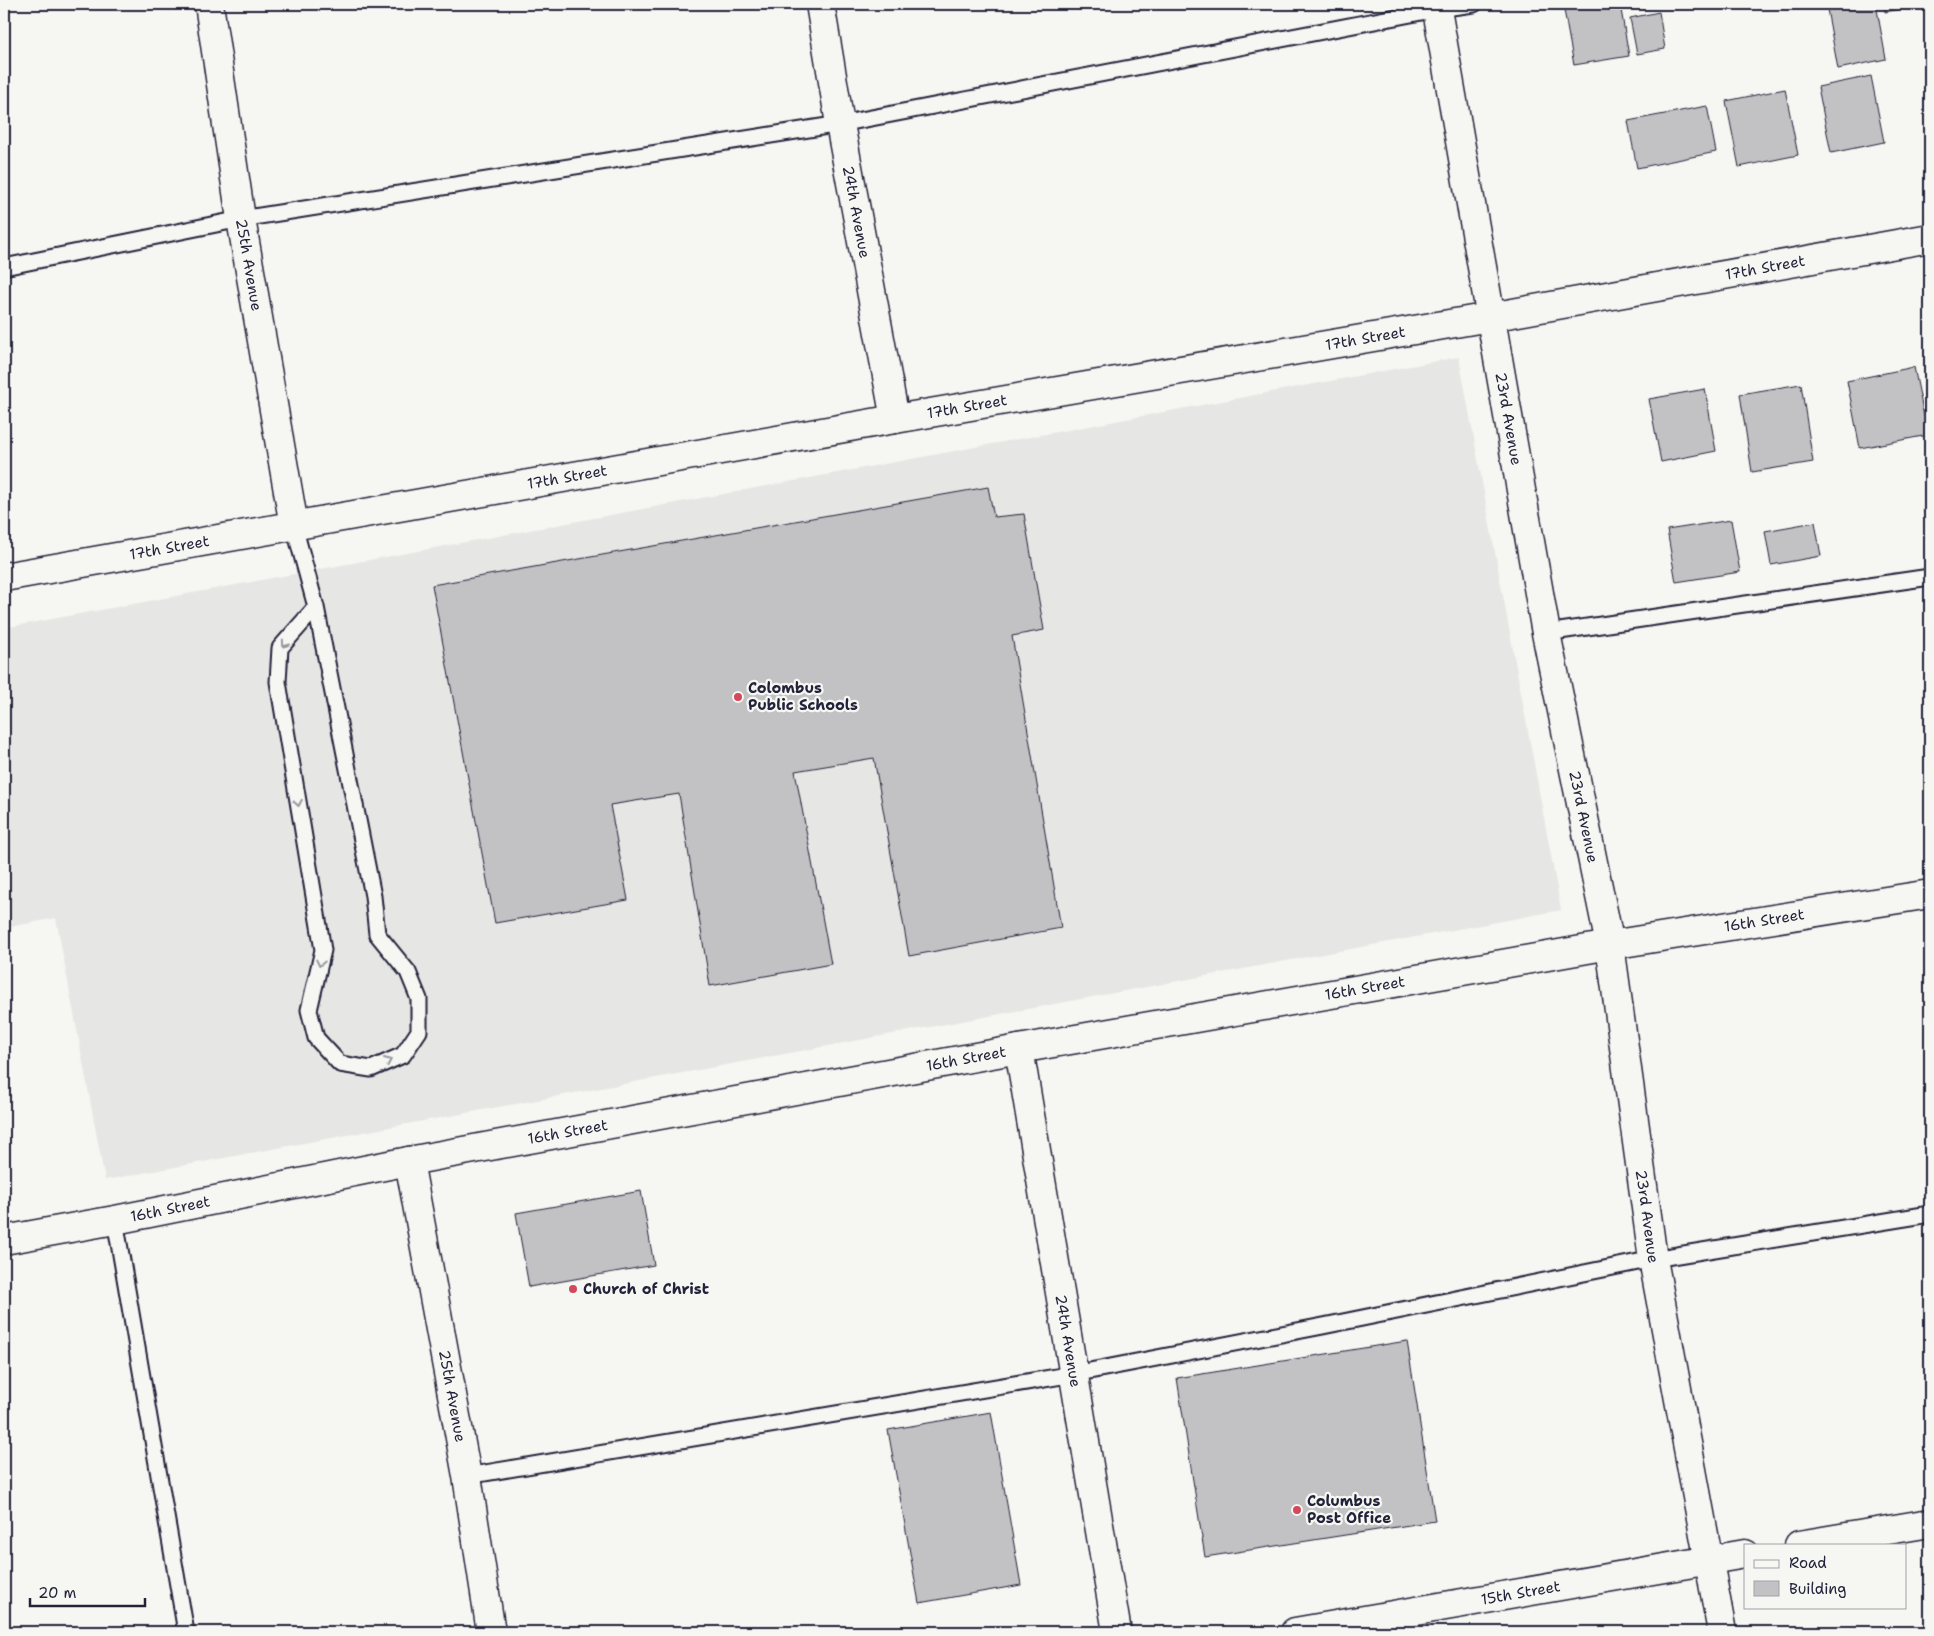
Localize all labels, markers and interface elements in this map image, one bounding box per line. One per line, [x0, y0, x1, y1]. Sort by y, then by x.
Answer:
street label: 24th Avenue [838, 164, 875, 260]
street label: 25th Avenue [231, 217, 267, 313]
street label: 17th Street [1724, 251, 1807, 285]
street label: 17th Street [1324, 322, 1407, 355]
street label: 23rd Avenue [1491, 371, 1526, 467]
street label: 17th Street [926, 390, 1009, 423]
street label: 17th Street [526, 460, 609, 494]
street label: 17th Street [128, 531, 211, 565]
one-way arrow [282, 638, 291, 648]
place label: Colombus Public Schools [748, 678, 858, 715]
marker: Colombus Public Schools [732, 691, 744, 703]
street label: 23rd Avenue [1564, 769, 1603, 865]
one-way arrow [293, 799, 303, 807]
street label: 16th Street [1723, 904, 1806, 937]
one-way arrow [316, 959, 326, 968]
street label: 16th Street [1323, 971, 1406, 1005]
street label: 16th Street [924, 1042, 1008, 1076]
one-way arrow [383, 1057, 392, 1068]
street label: 16th Street [526, 1115, 609, 1149]
street label: 23rd Avenue [1631, 1169, 1663, 1264]
street label: 16th Street [128, 1191, 212, 1227]
place label: Church of Christ [583, 1279, 709, 1299]
marker: Church of Christ [567, 1283, 579, 1295]
street label: 24th Avenue [1050, 1293, 1086, 1389]
street label: 25th Avenue [434, 1348, 471, 1444]
place label: Columbus Post Office [1307, 1491, 1391, 1528]
marker: Columbus Post Office [1291, 1504, 1303, 1516]
legend [1744, 1544, 1906, 1608]
text: Road [1789, 1553, 1827, 1573]
scale bar [30, 1576, 145, 1608]
street label: 15th Street [1479, 1576, 1562, 1610]
text: Building [1789, 1579, 1846, 1599]
text: 20 m [38, 1583, 77, 1603]

